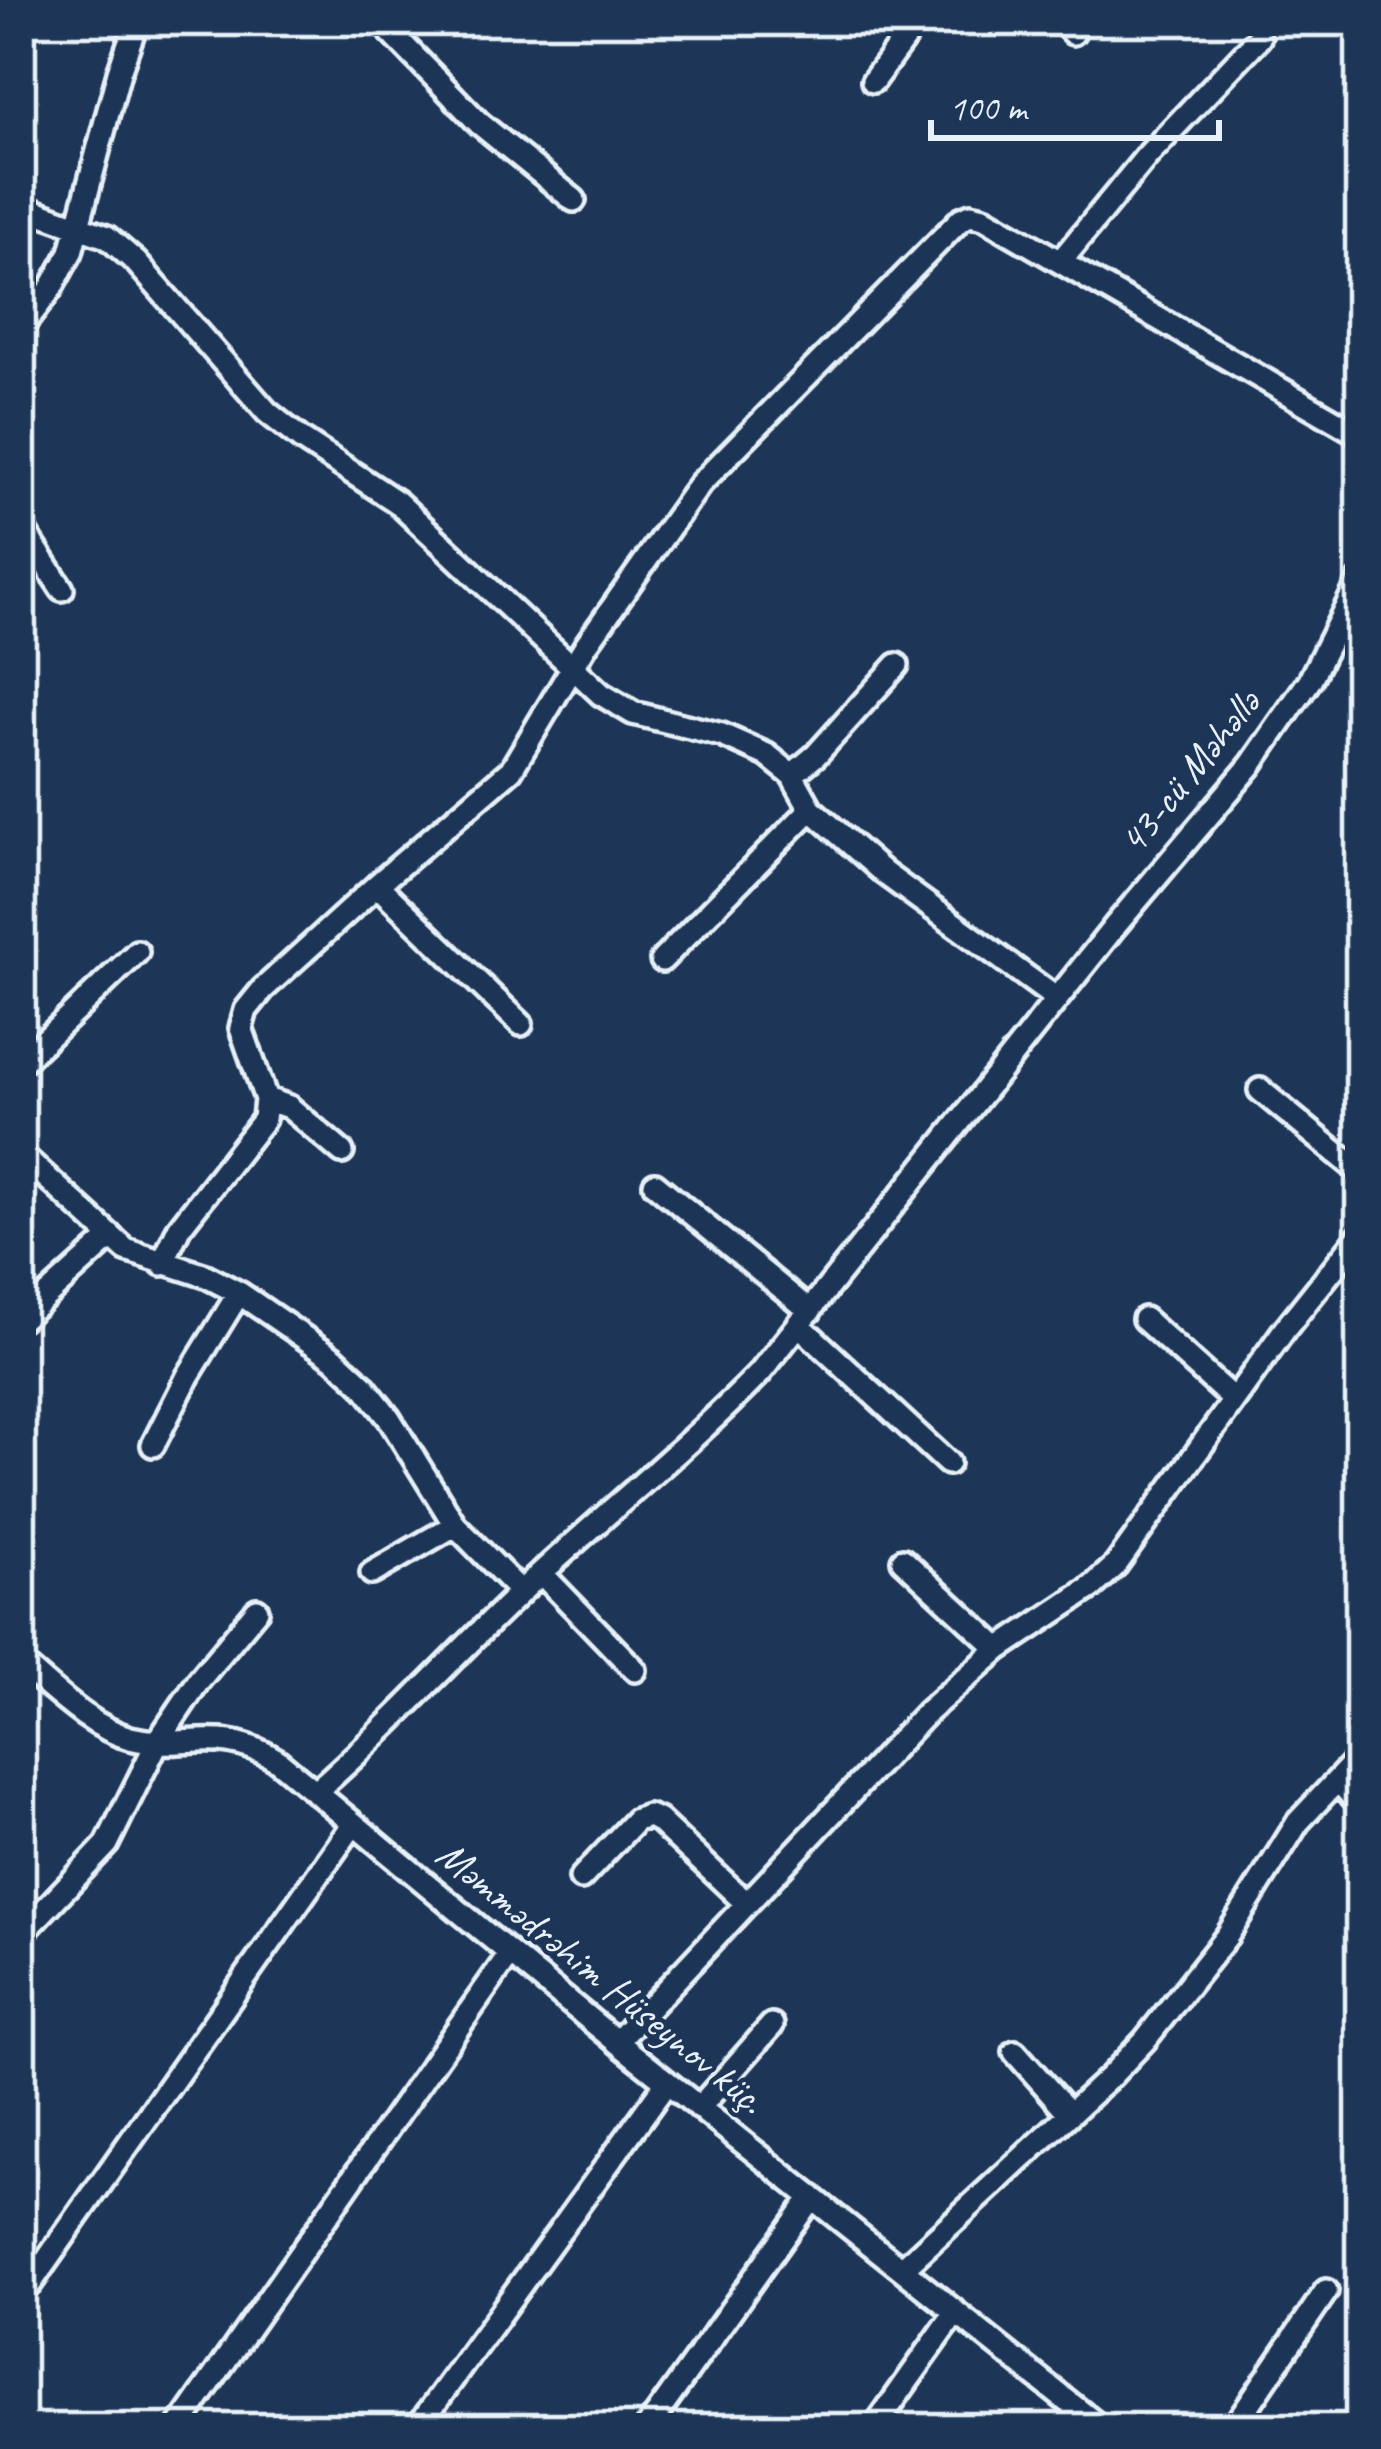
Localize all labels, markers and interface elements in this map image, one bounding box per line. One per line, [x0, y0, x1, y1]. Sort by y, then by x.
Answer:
scale bar [931, 66, 1219, 140]
text: 100 m [949, 85, 1029, 131]
street label: 43-cü Məhəllə [1106, 676, 1274, 865]
street label: Məmmədrəhim Hüseynov küç. [426, 1828, 777, 2127]

